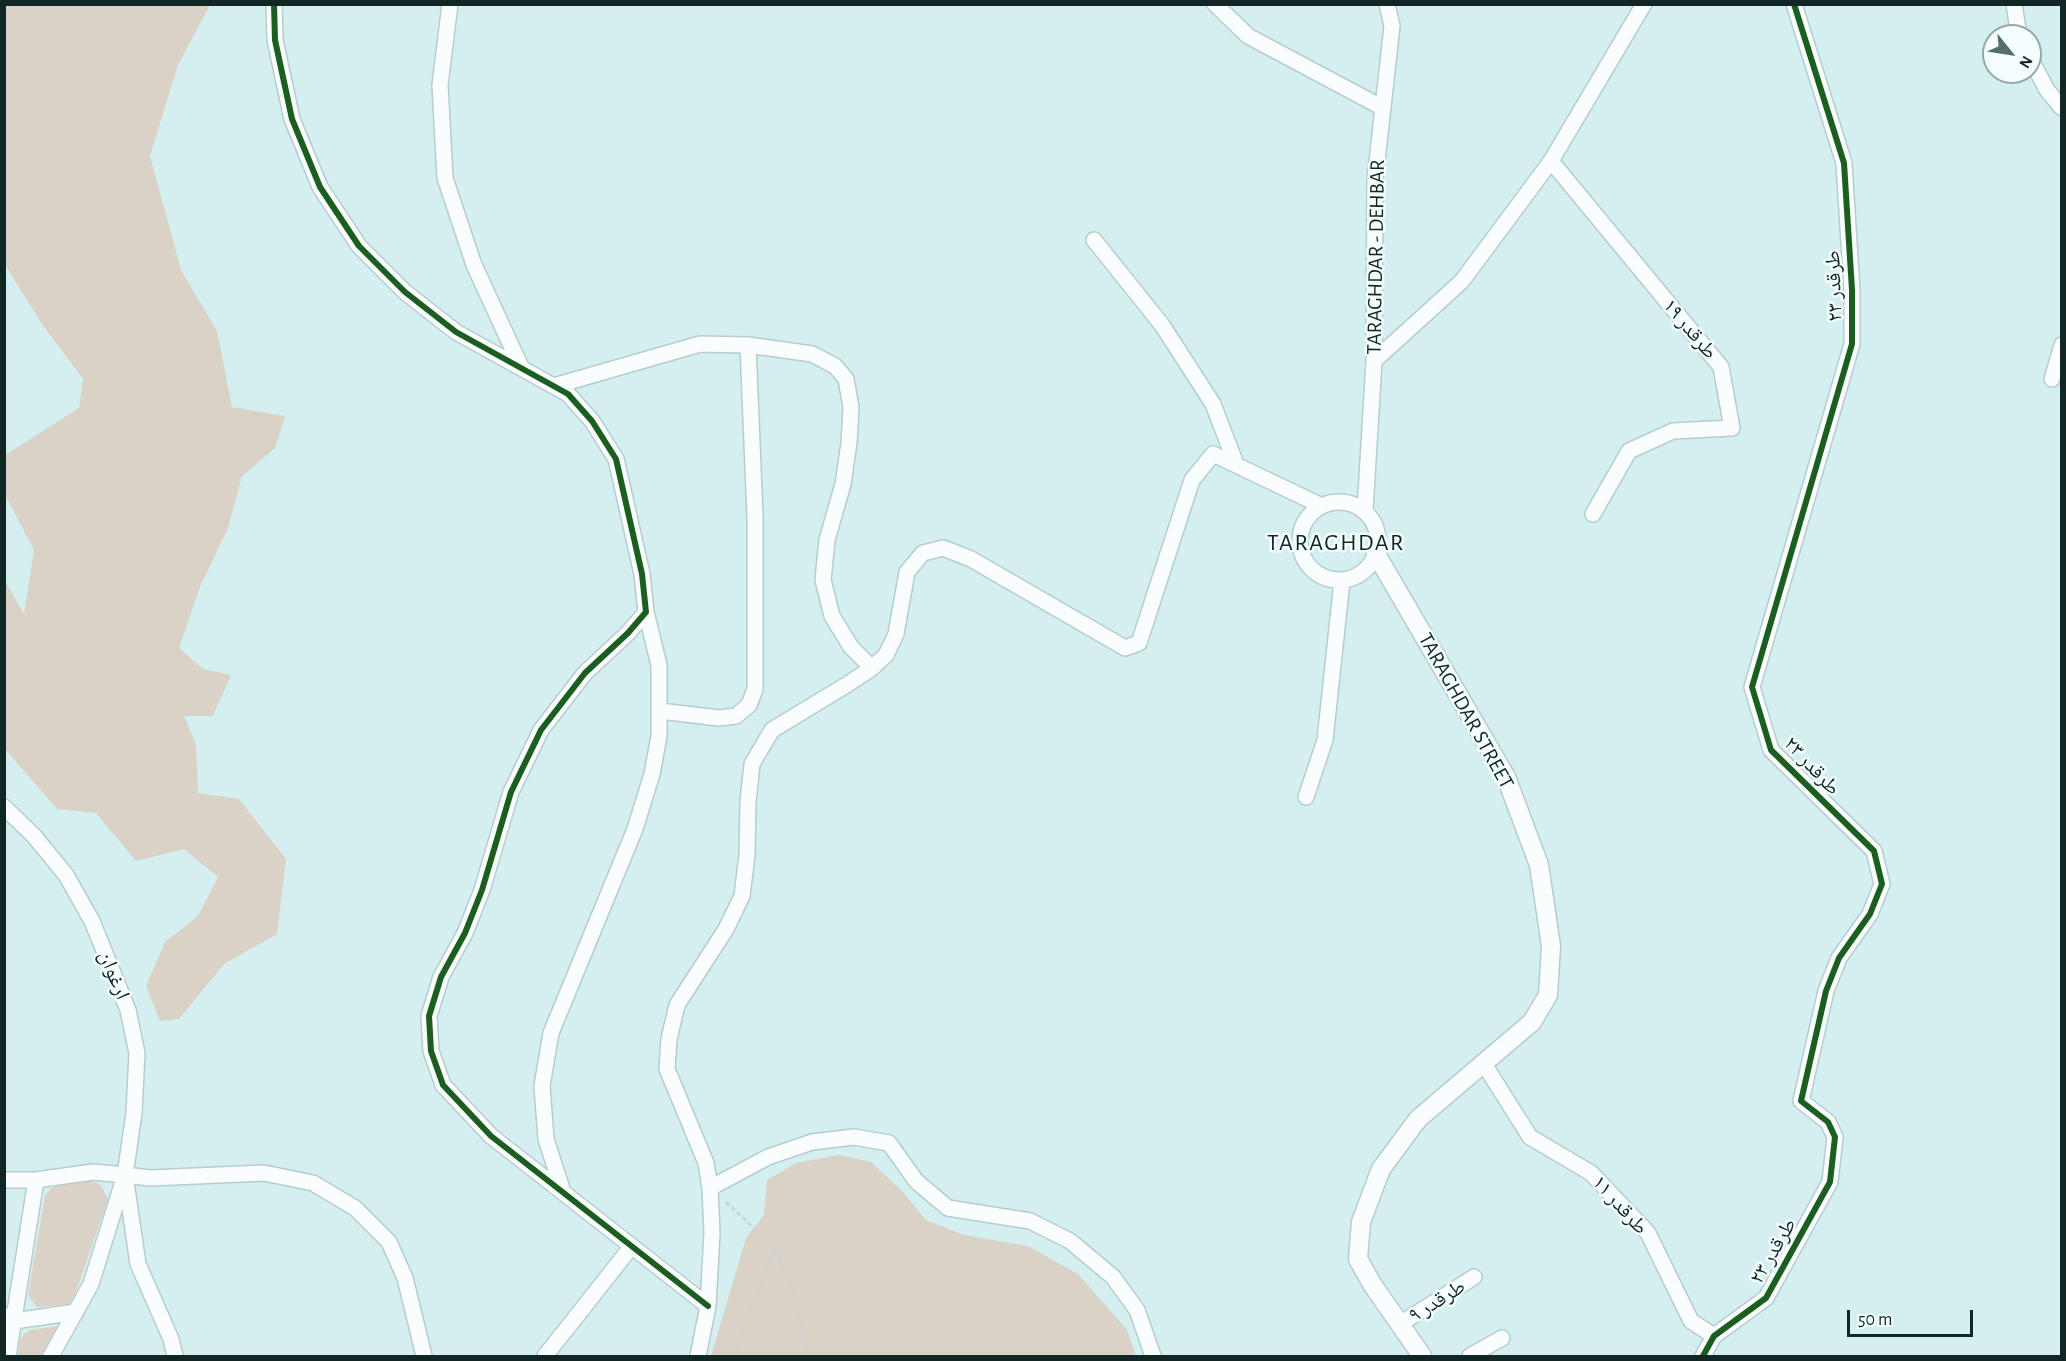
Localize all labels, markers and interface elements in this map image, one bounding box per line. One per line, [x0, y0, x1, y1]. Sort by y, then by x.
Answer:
north arrow [1982, 24, 2042, 84]
text: N [2016, 53, 2036, 71]
street label: TARAGHDAR - DEHBAR [1362, 159, 1390, 355]
street label: طرقدر ۲۳ [1820, 250, 1848, 322]
street label: طرقدر ۱۹ [1657, 293, 1723, 365]
district label: TARAGHDAR [1267, 529, 1405, 557]
street label: TARAGHDAR STREET [1413, 629, 1519, 793]
street label: طرقدر ۲۳ [1778, 731, 1846, 801]
street label: ارغوان [93, 947, 135, 1003]
street label: طرقدر ۱۱ [1587, 1170, 1653, 1240]
street label: طرقدر ۲۳ [1744, 1214, 1802, 1288]
street label: طرقدر ۹ [1404, 1274, 1470, 1328]
scale bar [1850, 1298, 1976, 1336]
text: 50 m [1858, 1311, 1892, 1329]

